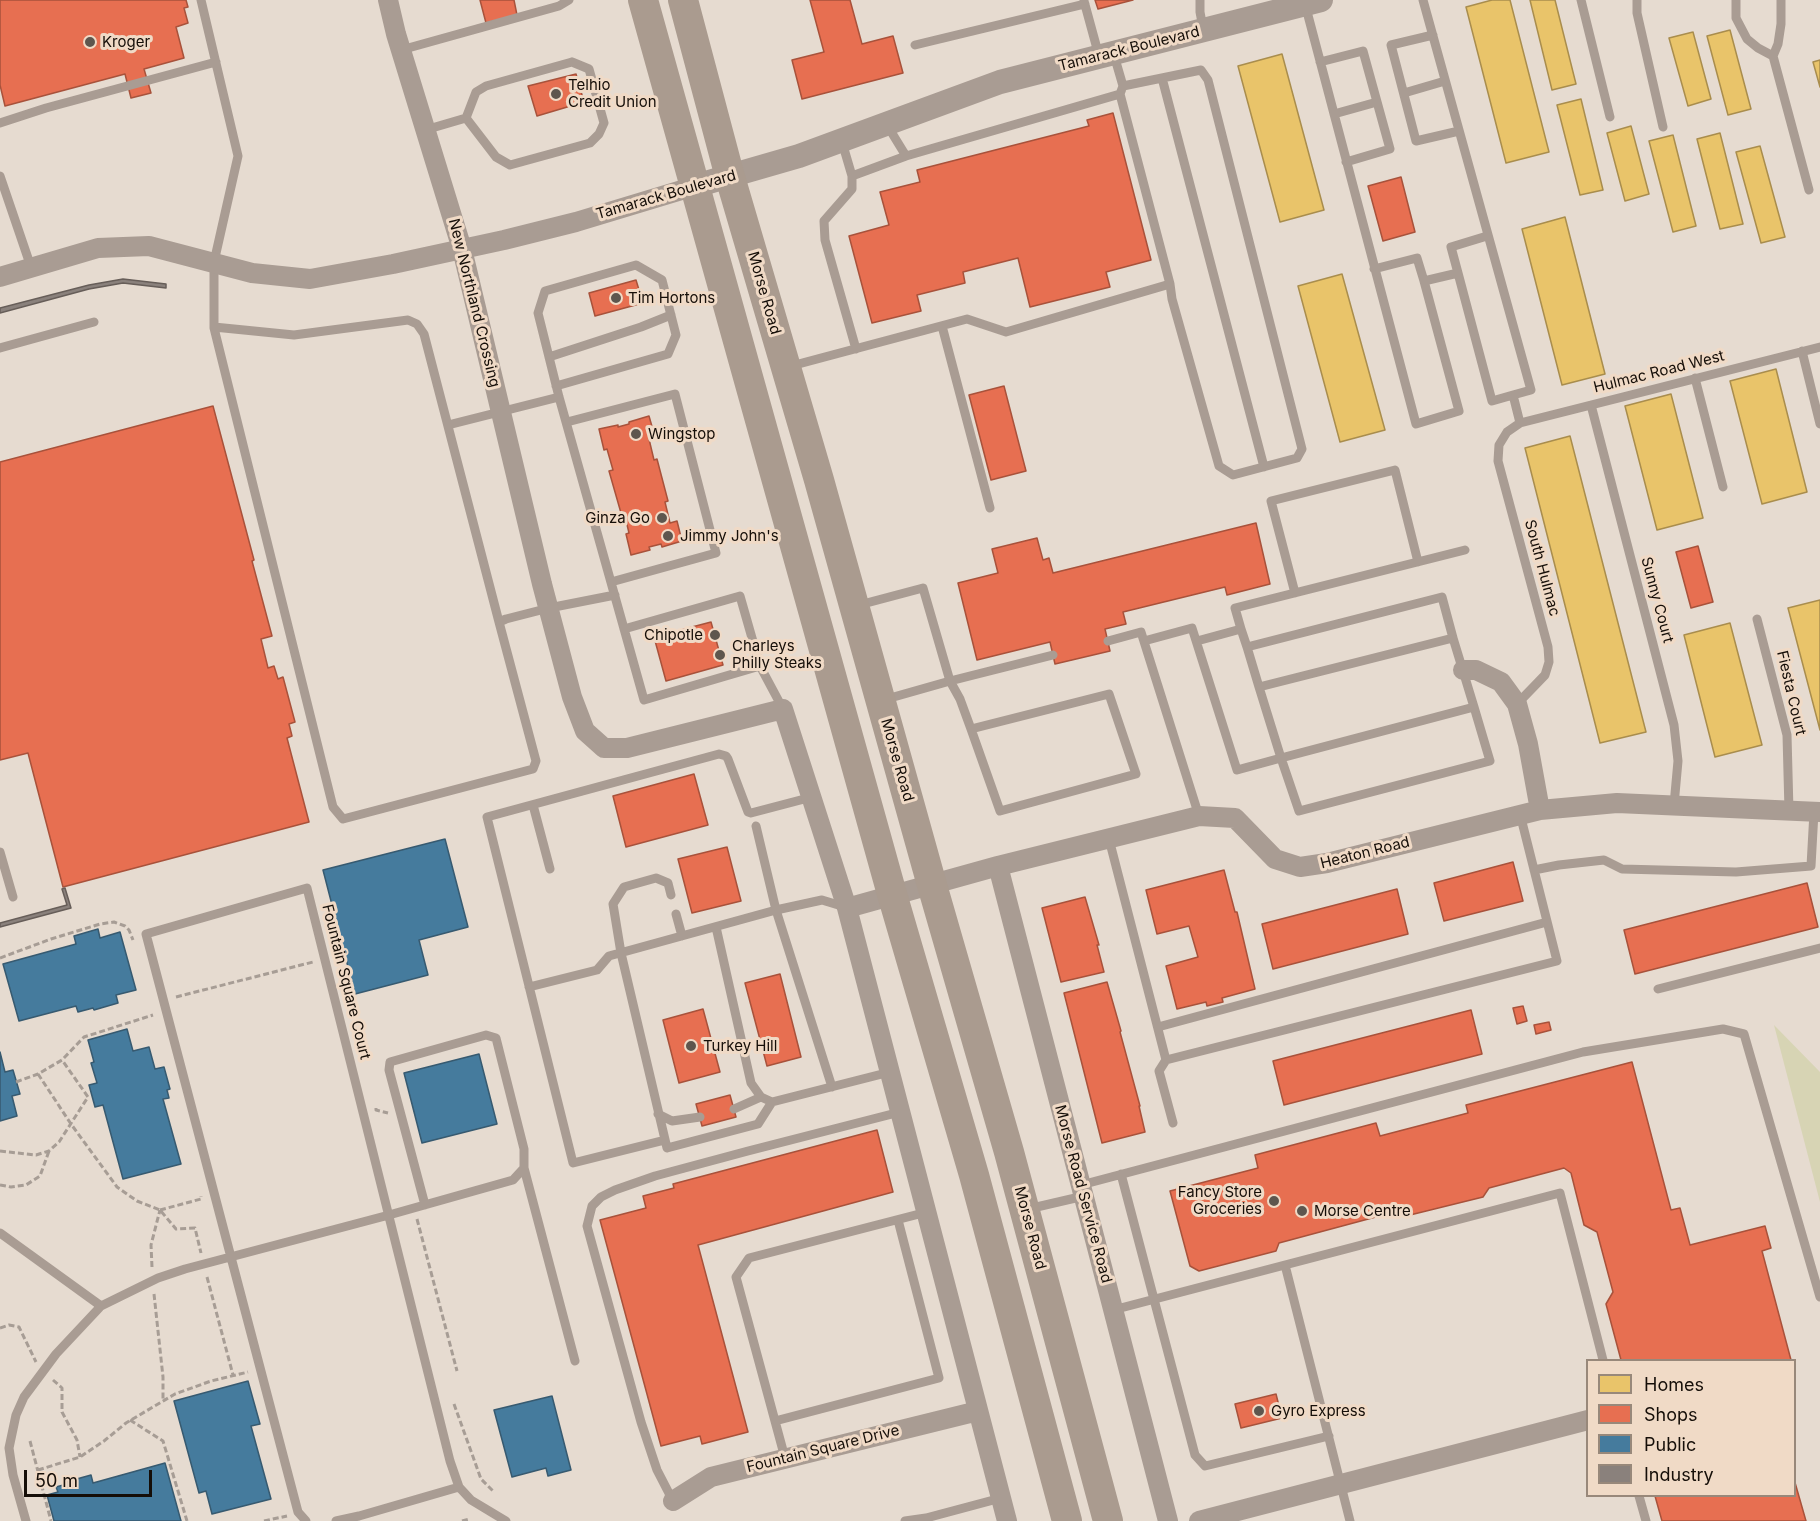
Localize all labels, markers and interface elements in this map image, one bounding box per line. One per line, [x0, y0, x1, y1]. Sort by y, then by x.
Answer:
street label: Tamarack Boulevard [1057, 23, 1201, 75]
place label: Kroger [102, 33, 150, 51]
marker: Kroger [83, 35, 97, 49]
place label: Telhio Credit Union [568, 76, 657, 111]
marker: Telhio Credit Union [549, 87, 563, 101]
street label: Tamarack Boulevard [594, 166, 738, 224]
street label: New Northland Crossing [444, 217, 504, 389]
street label: Morse Road [744, 250, 784, 336]
place label: Tim Hortons [628, 289, 715, 307]
marker: Tim Hortons [609, 291, 623, 305]
street label: Hulmac Road West [1592, 347, 1726, 397]
place label: Wingstop [648, 425, 715, 443]
marker: Wingstop [629, 427, 643, 441]
place label: Ginza Go [585, 509, 650, 527]
marker: Ginza Go [655, 511, 669, 525]
street label: South Hulmac [1520, 518, 1564, 618]
place label: Jimmy John's [680, 527, 779, 545]
marker: Jimmy John's [661, 529, 675, 543]
street label: Sunny Court [1637, 555, 1677, 645]
place label: Chipotle [644, 626, 703, 644]
marker: Chipotle [708, 628, 722, 642]
place label: Charleys Philly Steaks [732, 637, 822, 672]
marker: Charleys Philly Steaks [713, 648, 727, 662]
street label: Fiesta Court [1773, 649, 1809, 737]
street label: Morse Road [877, 717, 917, 803]
street label: Heaton Road [1318, 833, 1412, 873]
street label: Fountain Square Court [318, 903, 374, 1061]
place label: Turkey Hill [703, 1037, 777, 1055]
marker: Turkey Hill [684, 1039, 698, 1053]
street label: Morse Road Service Road [1051, 1103, 1115, 1285]
place label: Fancy Store Groceries [1178, 1183, 1262, 1218]
street label: Morse Road [1010, 1184, 1050, 1272]
marker: Fancy Store Groceries [1267, 1194, 1281, 1208]
place label: Morse Centre [1314, 1202, 1411, 1220]
marker: Morse Centre [1295, 1204, 1309, 1218]
legend [1586, 1359, 1796, 1497]
text: Homes [1644, 1374, 1704, 1395]
place label: Gyro Express [1271, 1402, 1366, 1420]
marker: Gyro Express [1252, 1404, 1266, 1418]
text: Shops [1644, 1404, 1698, 1425]
street label: Fountain Square Drive [745, 1421, 901, 1477]
text: Public [1644, 1434, 1696, 1455]
scale bar [27, 1458, 154, 1496]
text: Industry [1644, 1464, 1714, 1485]
text: 50 m [35, 1470, 78, 1491]

